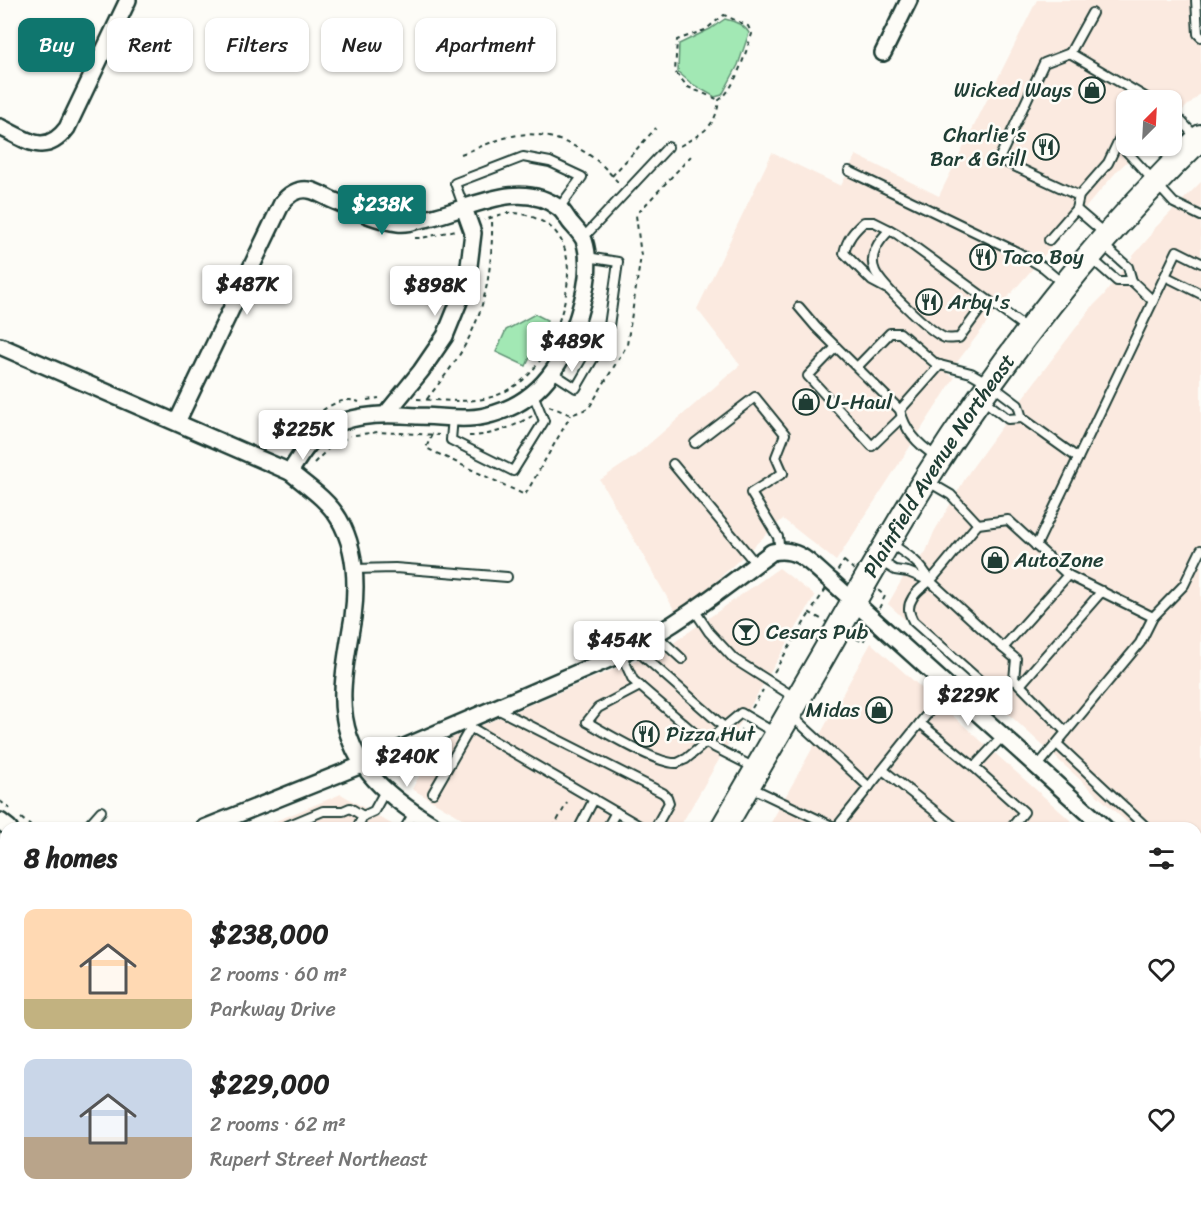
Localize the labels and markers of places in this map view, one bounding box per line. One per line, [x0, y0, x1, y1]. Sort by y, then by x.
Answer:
place label: Wicked Ways [954, 71, 1072, 109]
shop icon: Wicked Ways [1077, 75, 1107, 105]
place label: Charlie's Bar & Grill [930, 116, 1027, 178]
restaurant icon: Charlie's Bar & Grill [1031, 132, 1061, 162]
pin: $238K [340, 185, 424, 236]
place label: Taco Boy [1002, 238, 1084, 276]
restaurant icon: Taco Boy [968, 242, 998, 272]
pin: $487K [205, 265, 289, 316]
pin: $898K [393, 266, 477, 317]
place label: Arby's [947, 283, 1010, 321]
restaurant icon: Arby's [914, 287, 944, 317]
pin: $489K [530, 322, 614, 373]
place label: U-Haul [826, 383, 893, 421]
shop icon: U-Haul [791, 387, 821, 417]
pin: $225K [261, 410, 345, 461]
place label: AutoZone [1013, 541, 1104, 579]
shop icon: AutoZone [980, 545, 1010, 575]
place label: Cesars Pub [766, 613, 869, 651]
bar icon: Cesars Pub [731, 617, 761, 647]
pin: $454K [577, 621, 661, 672]
pin: $229K [926, 676, 1010, 727]
place label: Midas [806, 691, 860, 729]
shop icon: Midas [864, 695, 894, 725]
place label: Pizza Hut [666, 715, 757, 753]
restaurant icon: Pizza Hut [631, 719, 661, 749]
pin: $240K [365, 737, 449, 788]

